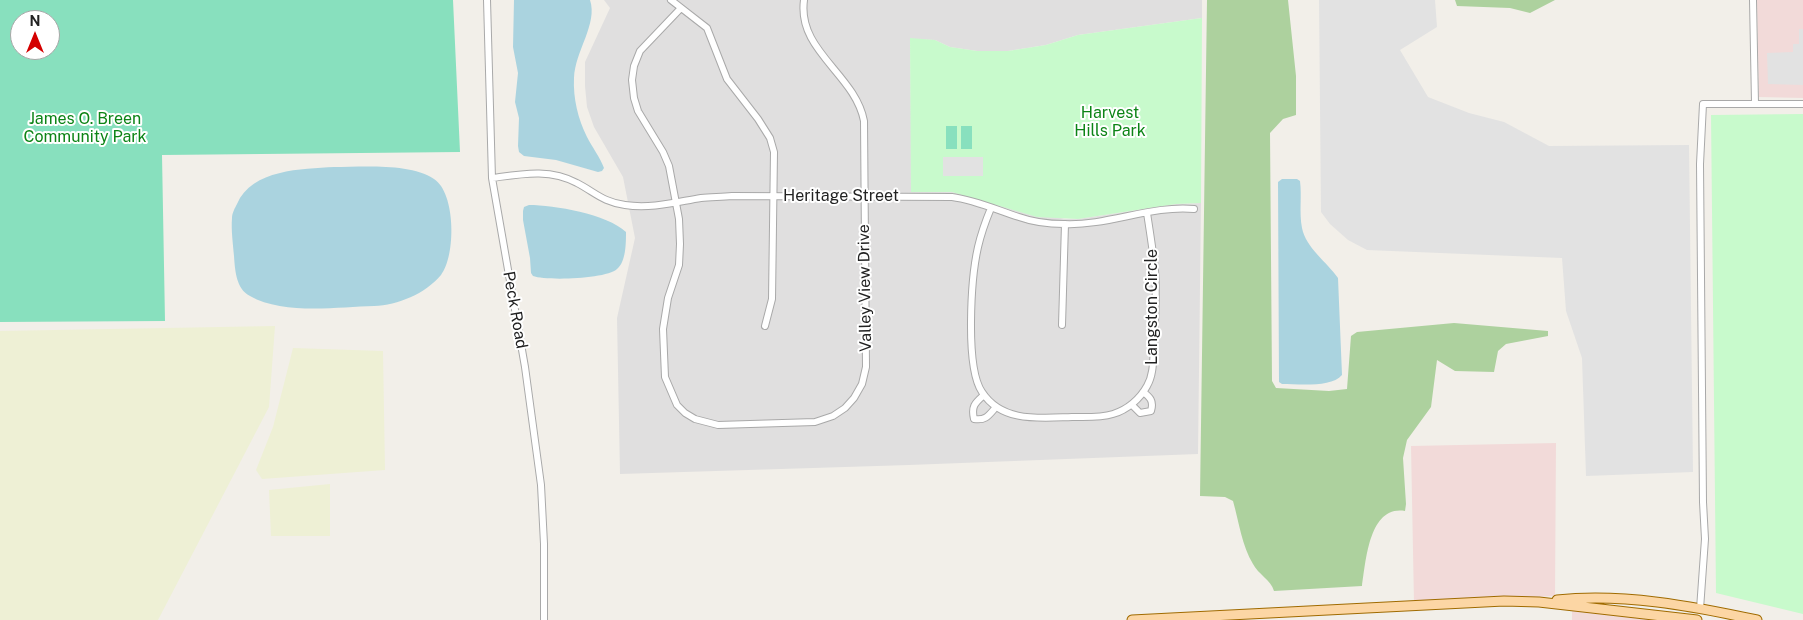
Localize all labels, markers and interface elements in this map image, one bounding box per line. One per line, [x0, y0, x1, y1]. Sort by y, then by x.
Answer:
north arrow [10, 10, 60, 60]
text: N [30, 13, 40, 29]
park label: Harvest Hills Park [1074, 103, 1146, 141]
park label: James O. Breen Community Park [23, 109, 147, 147]
street label: Heritage Street [783, 186, 899, 206]
street label: Valley View Drive [854, 224, 876, 352]
street label: Langston Circle [1142, 249, 1162, 365]
street label: Peck Road [499, 270, 531, 350]

